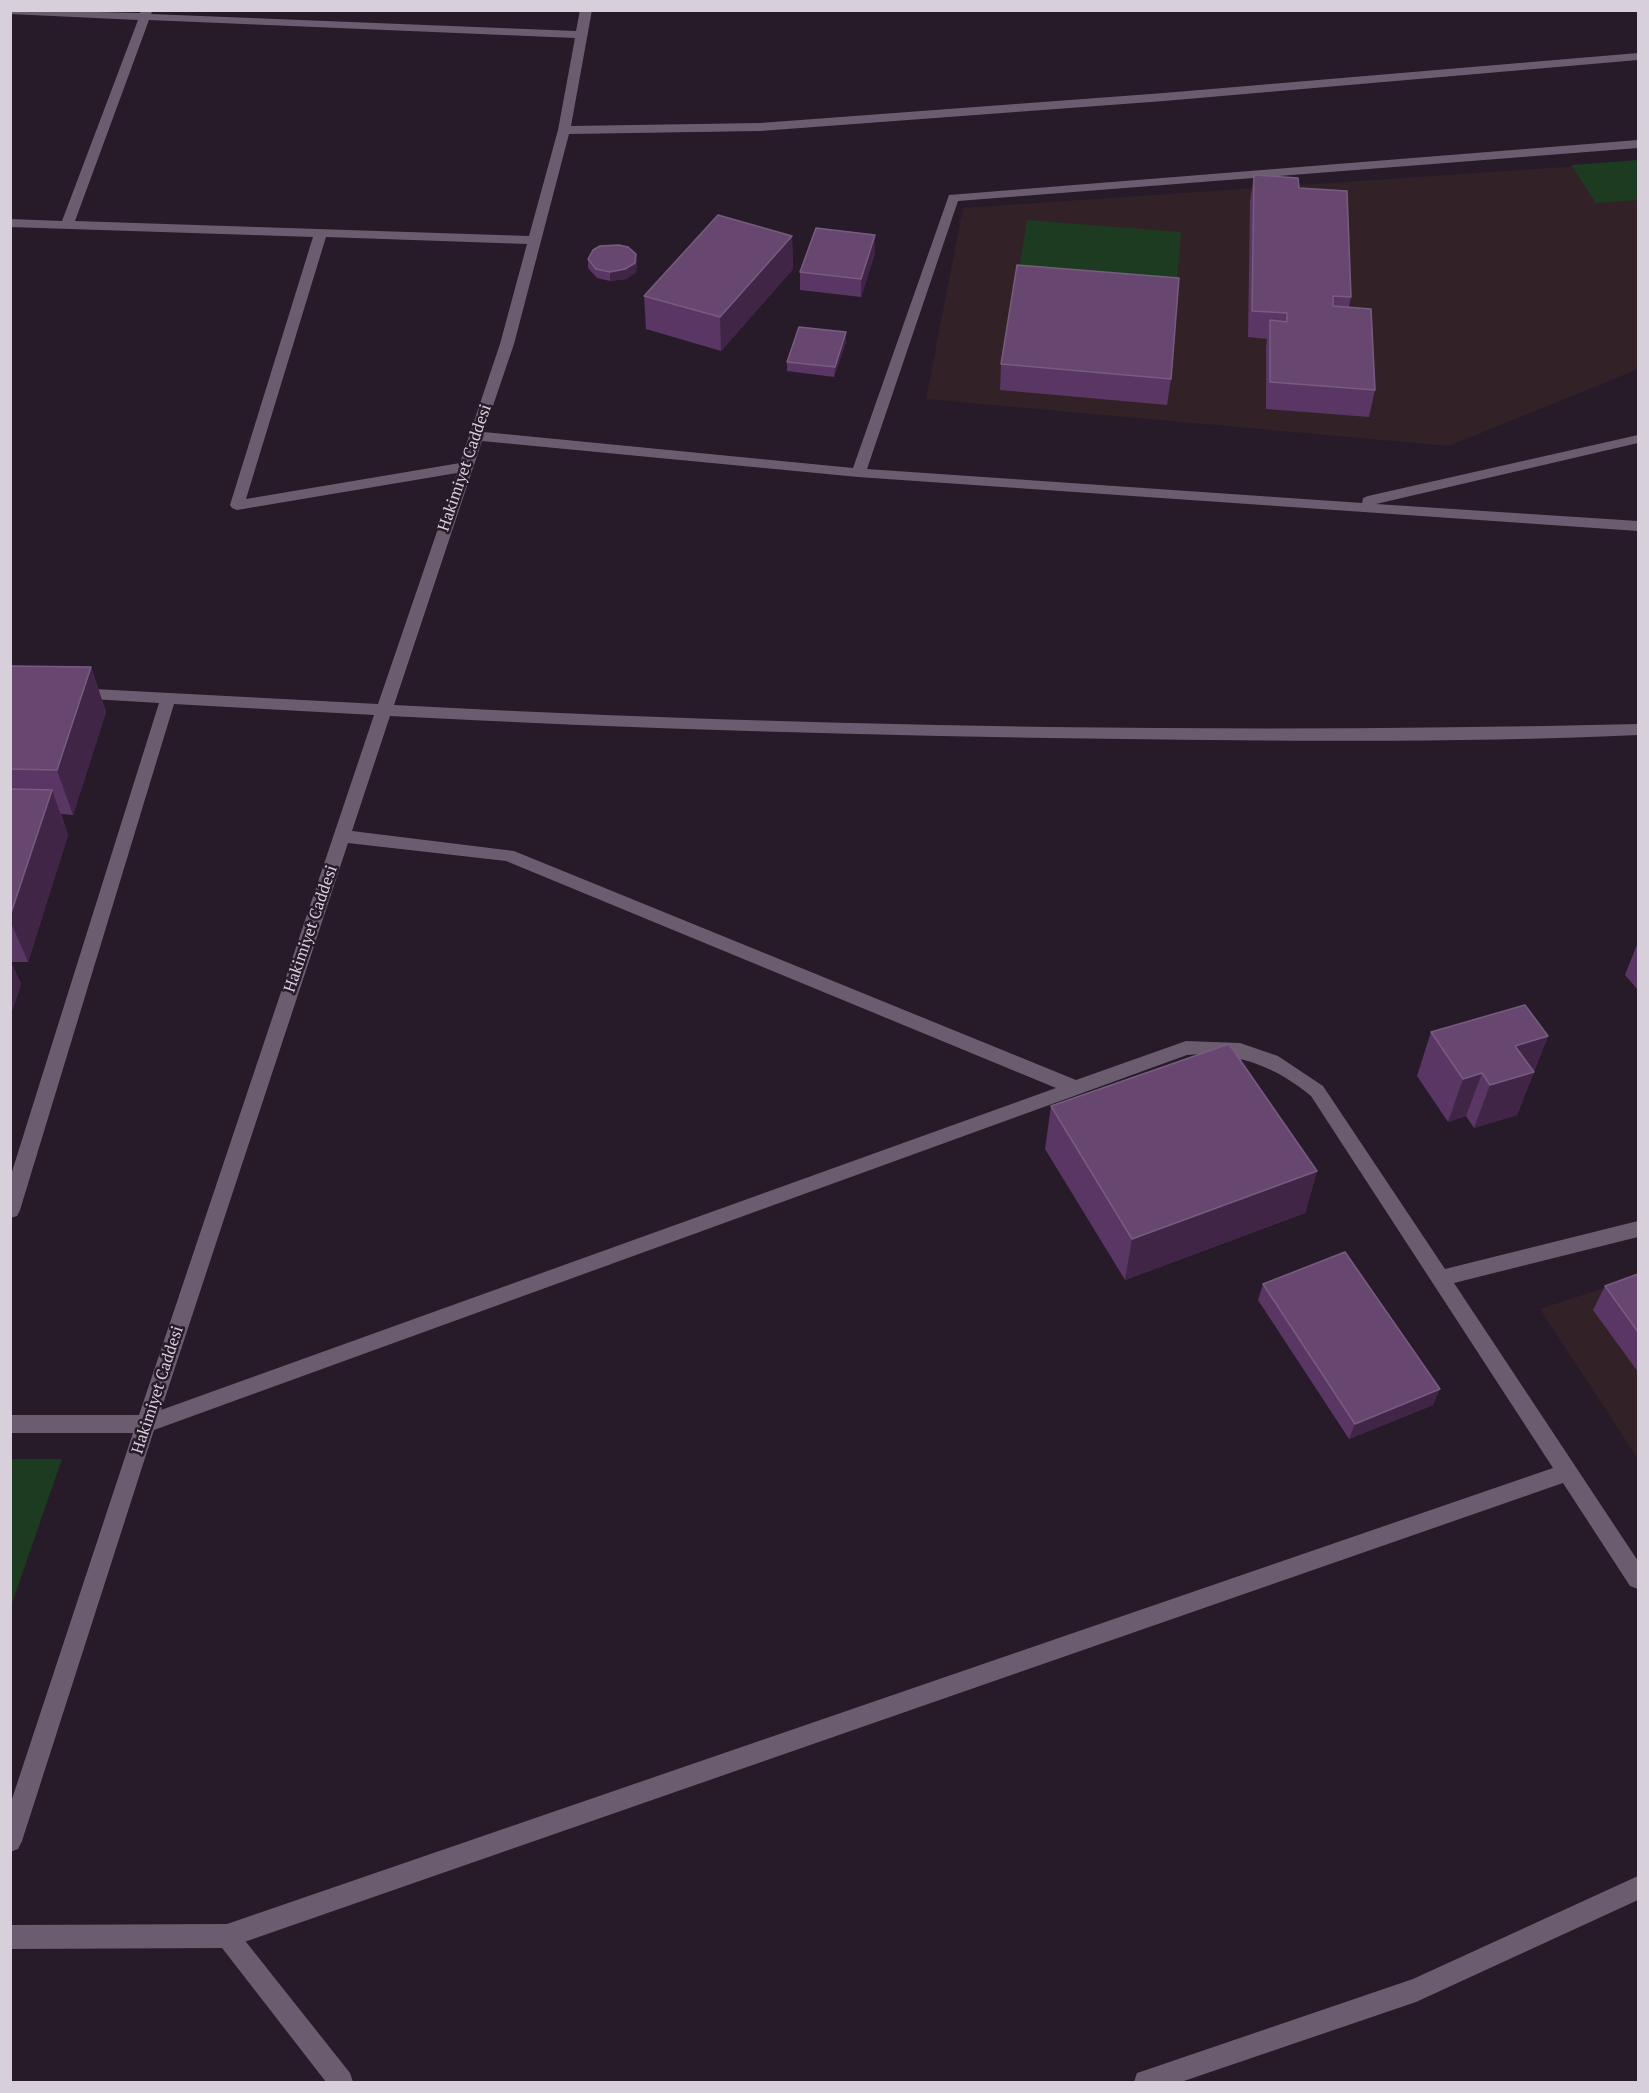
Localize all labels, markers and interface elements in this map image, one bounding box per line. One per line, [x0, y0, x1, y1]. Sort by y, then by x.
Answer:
street label: Hakimiyet Caddesi [434, 402, 496, 534]
street label: Hakimiyet Caddesi [280, 863, 342, 995]
street label: Hakimiyet Caddesi [128, 1324, 188, 1456]

